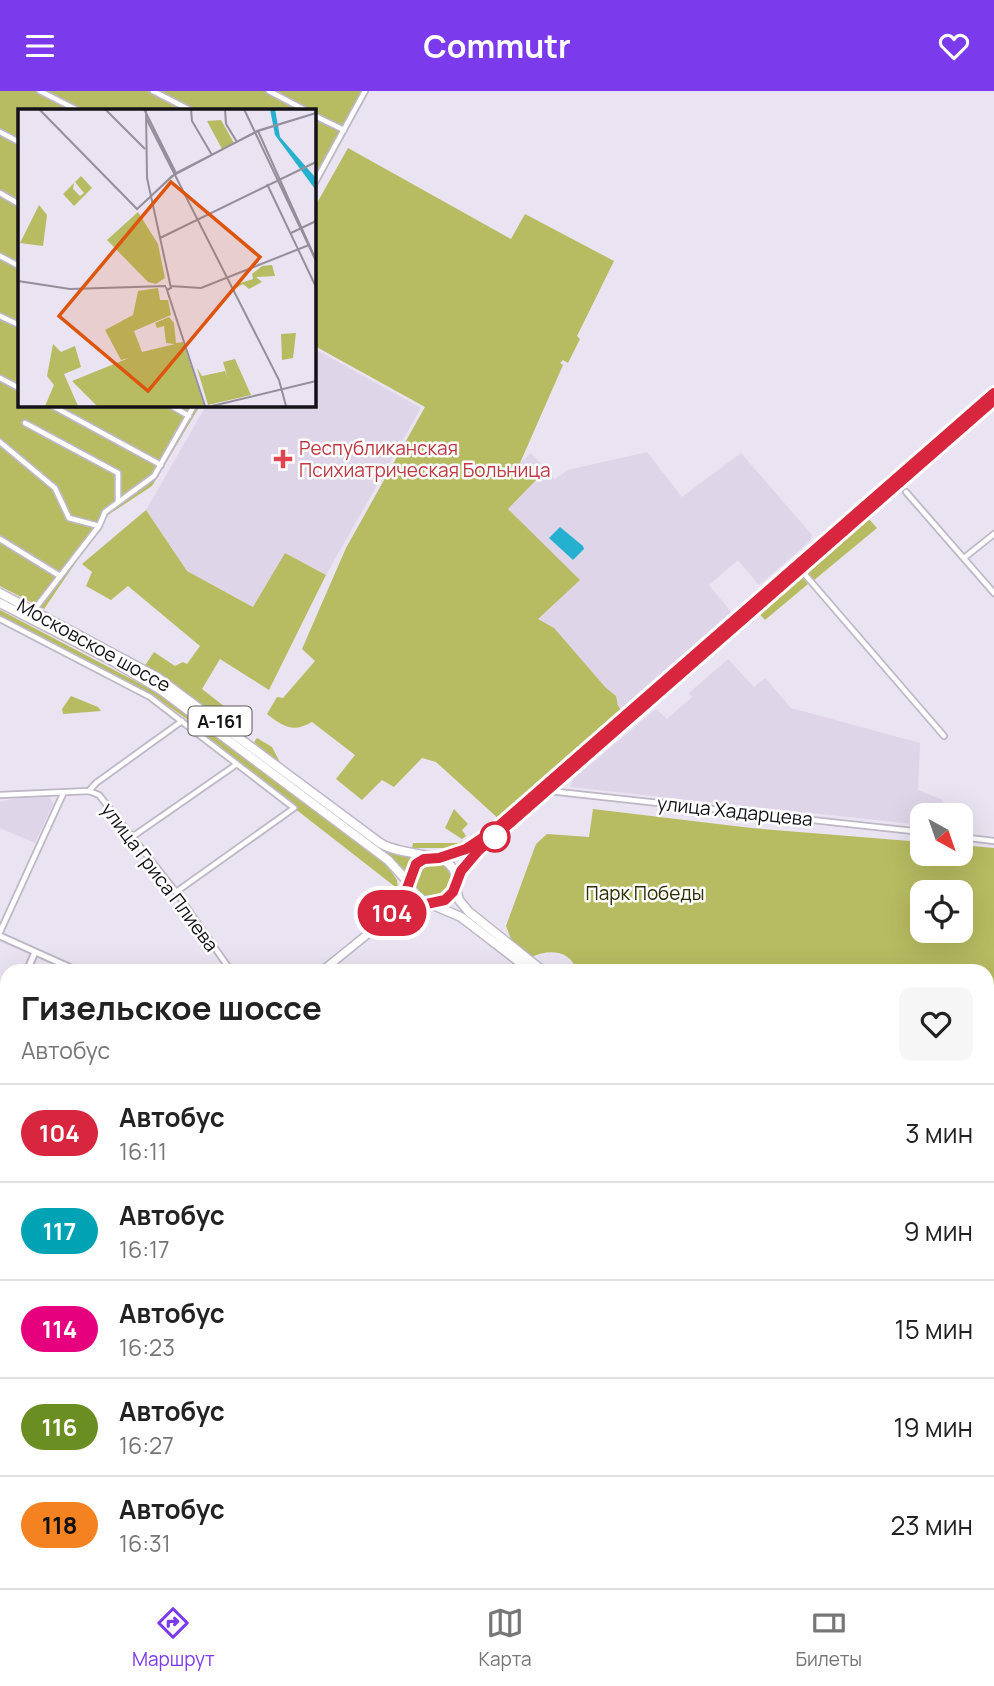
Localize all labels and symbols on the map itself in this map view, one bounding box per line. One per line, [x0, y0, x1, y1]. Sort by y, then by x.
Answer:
inset map [18, 109, 315, 406]
place label: Республиканская Психиатрическая Больница [299, 435, 551, 483]
marker: Республиканская Психиатрическая Больница [273, 449, 293, 469]
street label: Московское шоссе [13, 592, 175, 698]
road number: А-161 [188, 707, 252, 735]
street label: улица Хадарцева [656, 790, 814, 832]
street label: улица Гриса Плиева [95, 797, 225, 957]
north arrow [910, 803, 973, 866]
unlabelled marker [480, 822, 510, 852]
park label: Парк Победы [586, 880, 704, 906]
line badge: 104 [352, 890, 432, 936]

